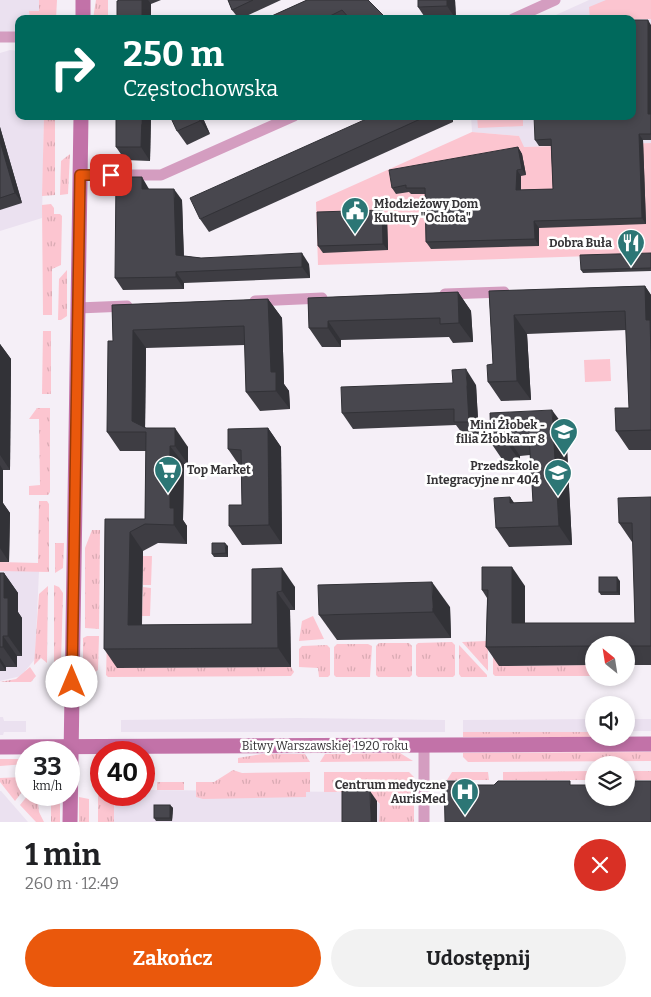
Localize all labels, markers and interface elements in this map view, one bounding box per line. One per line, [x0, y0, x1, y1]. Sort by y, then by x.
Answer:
text: 250 m [123, 33, 224, 75]
icon: right [40, 35, 105, 100]
text: Częstochowska [123, 75, 278, 102]
pin [90, 154, 132, 196]
icon: arrive [97, 161, 125, 189]
public building icon: Młodzieżowy Dom Kultury "Ochota" [340, 196, 370, 235]
place label: Młodzieżowy Dom Kultury "Ochota" [374, 197, 479, 225]
restaurant icon: Dobra Buła [616, 228, 646, 267]
place label: Dobra Buła [549, 236, 612, 250]
place label: Mini Żłobek - filia Żłobka nr 8 [456, 417, 545, 446]
school or university icon: Mini Żłobek - filia Żłobka nr 8 [549, 417, 579, 456]
supermarket icon: Top Market [153, 455, 183, 494]
school or university icon: Przedszkole Integracyjne nr 404 [543, 458, 573, 497]
place label: Przedszkole Integracyjne nr 404 [426, 459, 540, 488]
place label: Top Market [187, 463, 251, 477]
north arrow [585, 636, 635, 686]
map controls [585, 636, 635, 806]
position arrow [45, 655, 97, 707]
button: sound [585, 696, 635, 746]
street label: Bitwy Warszawskiej 1920 roku [242, 739, 409, 753]
speed limit sign: 40 [90, 741, 155, 806]
text: 33 [33, 752, 62, 782]
button: layers [585, 756, 635, 806]
hospital icon: Centrum medyczne AurisMed [450, 777, 480, 816]
place label: Centrum medyczne AurisMed [335, 778, 447, 806]
text: km/h [33, 779, 62, 793]
text: 1 min [25, 837, 101, 873]
button: close [574, 839, 626, 891]
text: 260 m · 12:49 [25, 874, 119, 893]
button: Zakończ [25, 929, 321, 987]
button: Udostępnij [331, 929, 626, 987]

